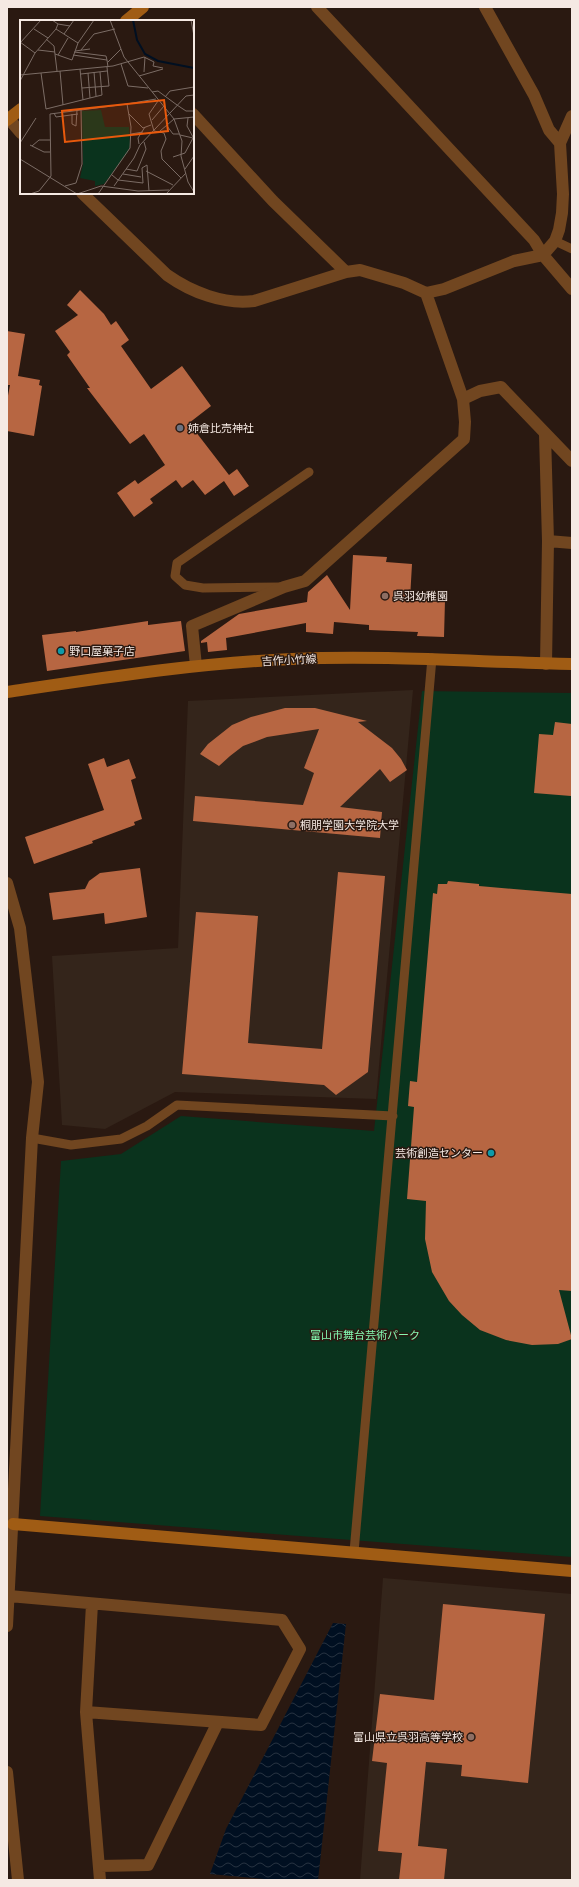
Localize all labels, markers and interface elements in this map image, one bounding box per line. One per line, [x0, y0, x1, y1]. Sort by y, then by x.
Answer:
inset map [20, 20, 194, 194]
place label: 姉倉比売神社 [188, 421, 254, 436]
marker: 姉倉比売神社 [175, 423, 185, 433]
place label: 呉羽幼稚園 [393, 589, 448, 604]
marker: 呉羽幼稚園 [380, 591, 390, 601]
place label: 野口屋菓子店 [69, 644, 135, 659]
marker: 野口屋菓子店 [56, 646, 66, 656]
street label: 吉作小竹線 [261, 652, 317, 669]
place label: 桐朋学園大学院大学 [300, 818, 399, 833]
marker: 桐朋学園大学院大学 [287, 820, 297, 830]
place label: 芸術創造センター [395, 1146, 483, 1161]
marker: 芸術創造センター [486, 1148, 496, 1158]
park label: 富山市舞台芸術パーク [310, 1328, 420, 1343]
place label: 富山県立呉羽高等学校 [353, 1730, 463, 1745]
marker: 富山県立呉羽高等学校 [466, 1732, 476, 1742]

